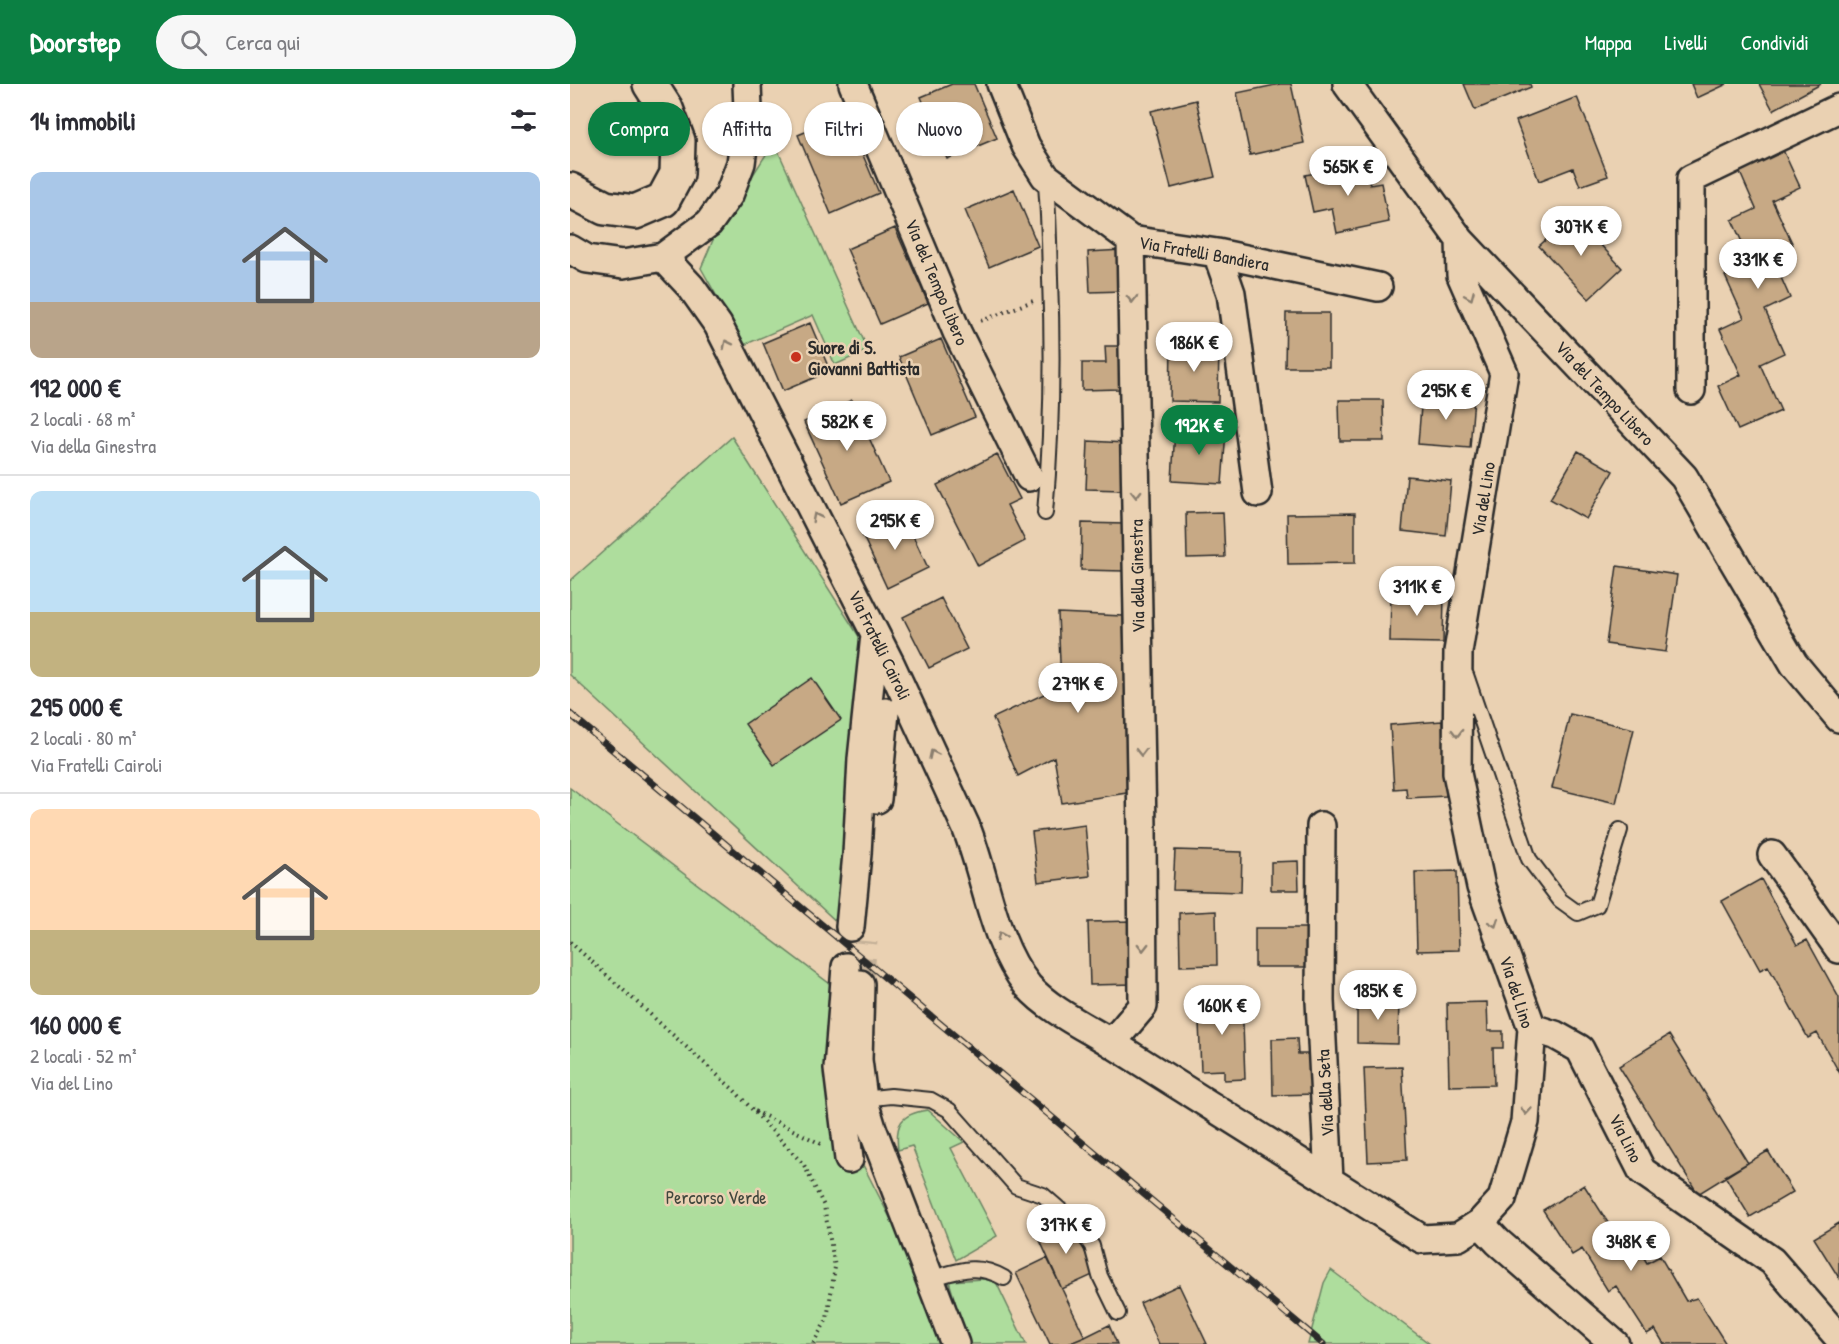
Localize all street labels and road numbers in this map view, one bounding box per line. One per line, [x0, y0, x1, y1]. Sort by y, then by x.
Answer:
street label: Via del Tempo Libero [899, 215, 975, 349]
street label: Via Fratelli Bandiera [1137, 229, 1271, 277]
street label: Via del Tempo Libero [1550, 335, 1660, 451]
street label: Via del Lino [1465, 460, 1501, 538]
street label: Via della Ginestra [1124, 519, 1150, 633]
street label: Via Fratelli Cairoli [843, 586, 917, 704]
street label: Via del Lino [1494, 953, 1540, 1031]
street label: Via della Seta [1310, 1049, 1340, 1137]
street label: Via Lino [1603, 1109, 1649, 1167]

